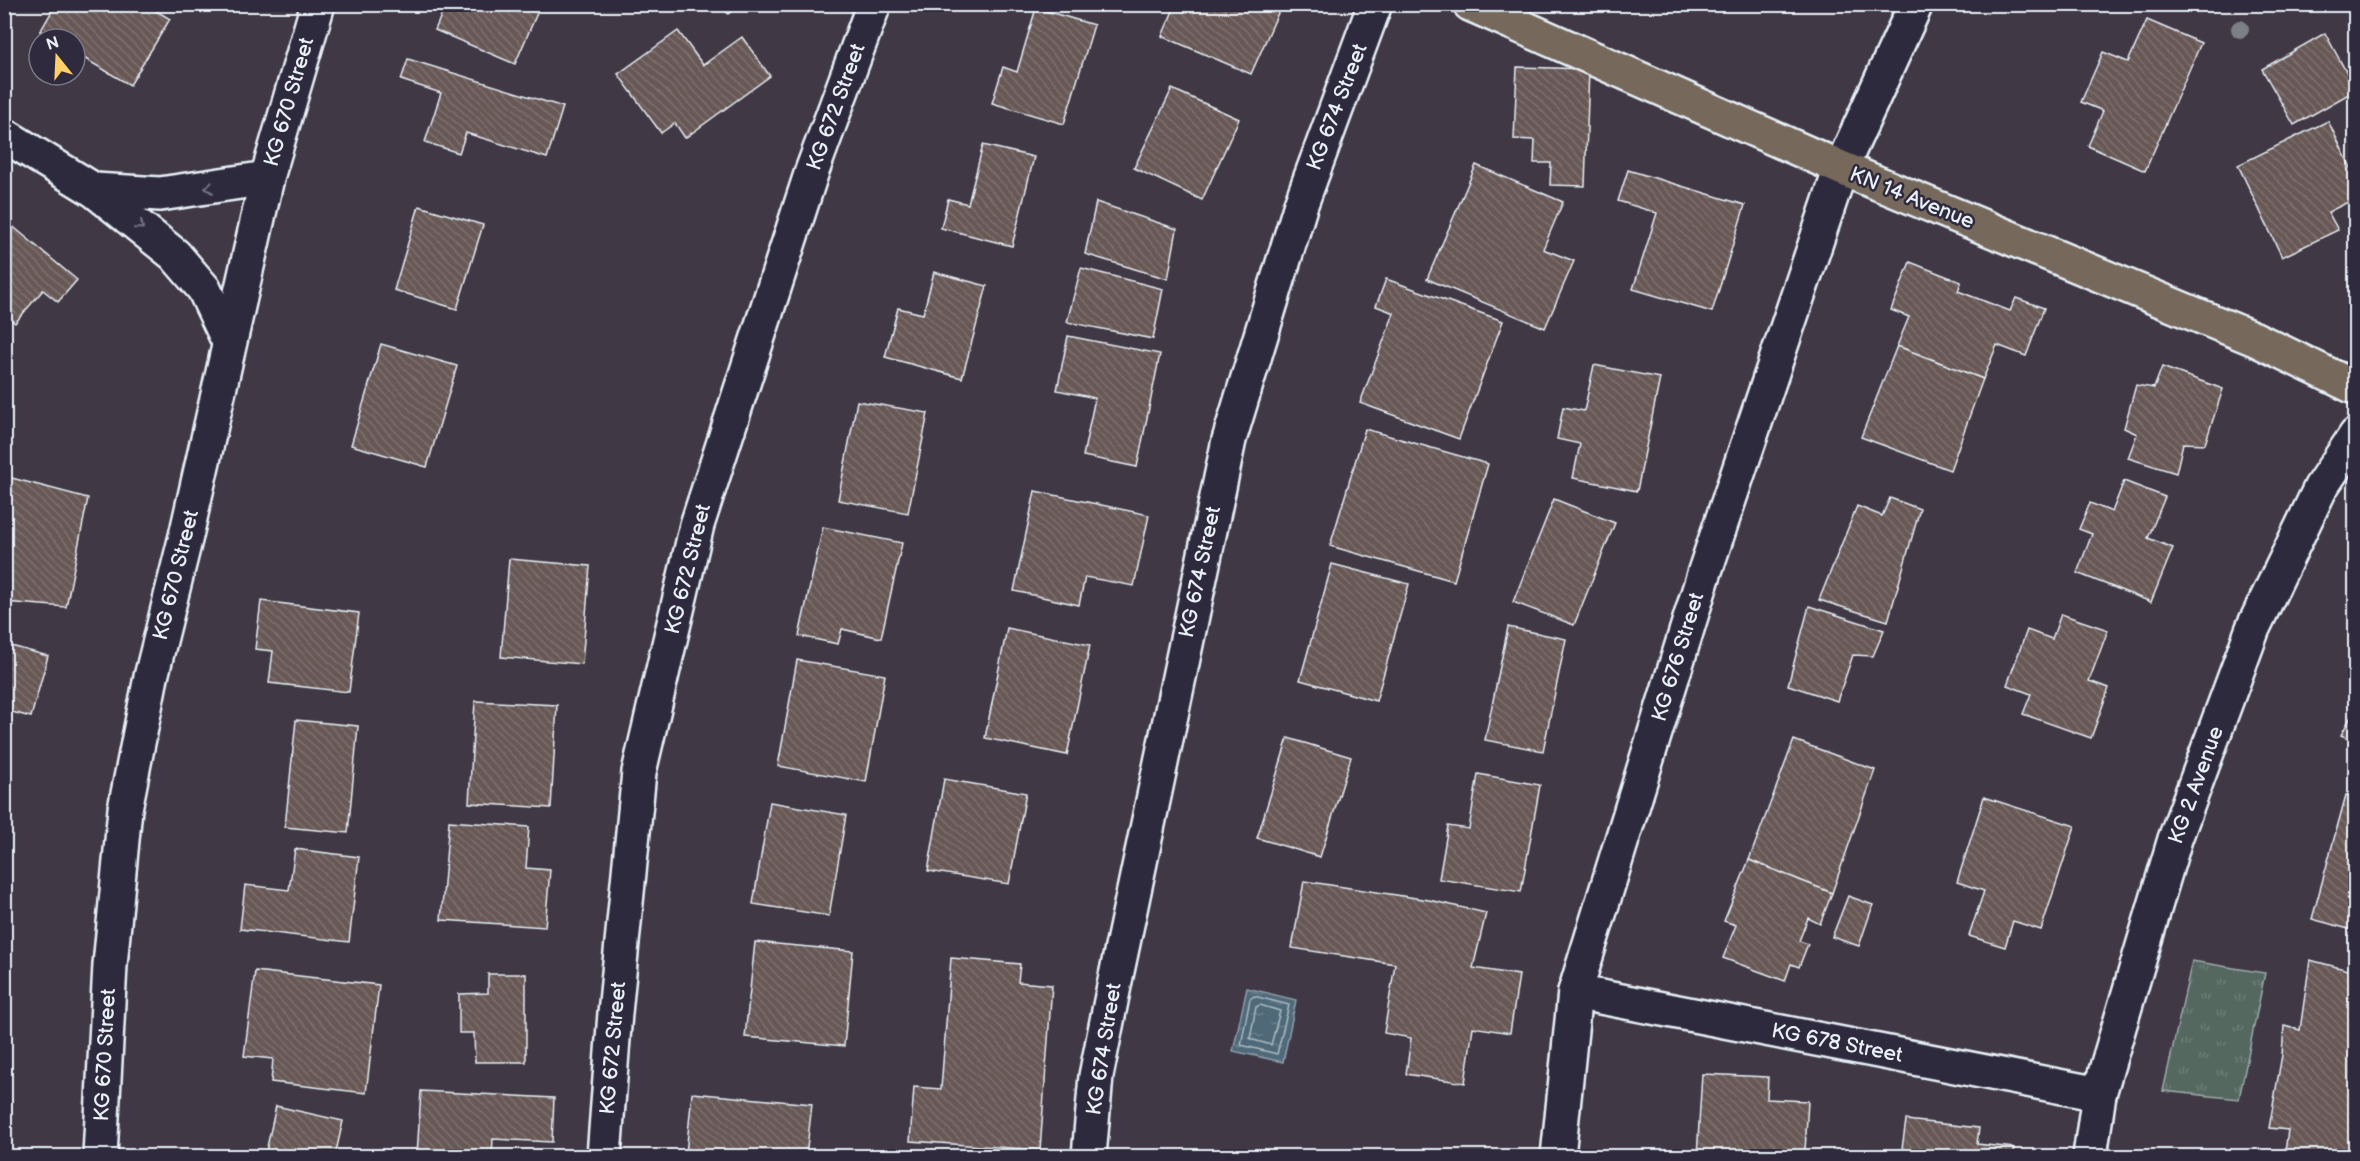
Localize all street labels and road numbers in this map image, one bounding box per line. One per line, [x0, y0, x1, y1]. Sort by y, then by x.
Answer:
street label: KG 670 Street [259, 34, 320, 169]
street label: KG 672 Street [801, 40, 871, 174]
street label: KG 674 Street [1301, 40, 1373, 174]
street label: KN 14 Avenue [1846, 162, 1978, 234]
street label: KG 672 Street [660, 501, 716, 637]
street label: KG 674 Street [1174, 504, 1226, 640]
street label: KG 670 Street [148, 507, 204, 643]
street label: KG 676 Street [1647, 589, 1710, 725]
street label: KG 2 Avenue [2163, 723, 2229, 847]
street label: KG 672 Street [595, 980, 631, 1115]
street label: KG 674 Street [1081, 981, 1127, 1117]
street label: KG 670 Street [89, 987, 121, 1122]
street label: KG 678 Street [1769, 1018, 1905, 1068]

